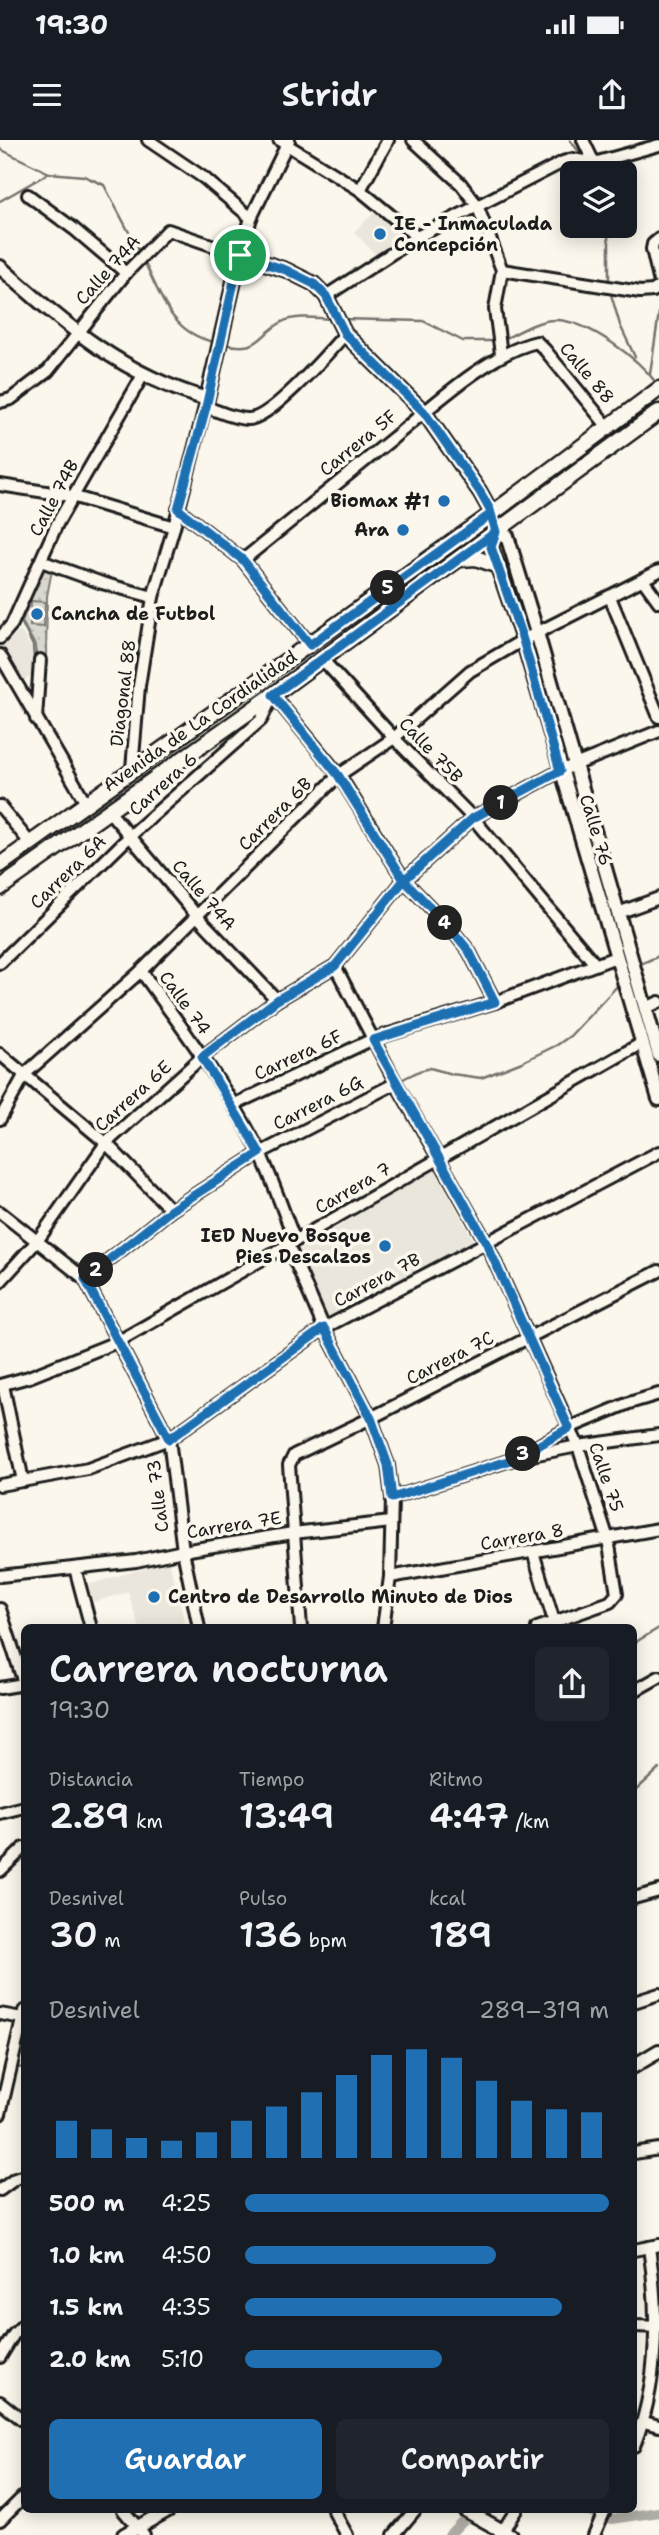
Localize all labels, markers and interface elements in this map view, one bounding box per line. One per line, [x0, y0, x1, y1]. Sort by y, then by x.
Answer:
text: 19:30 [35, 7, 108, 42]
text: Stridr [282, 73, 377, 116]
icon: menu [28, 76, 66, 114]
icon: share [593, 76, 631, 114]
map controls [560, 161, 637, 238]
button: layers [560, 161, 637, 238]
place label: IE - Inmaculada Concepción [394, 212, 553, 257]
pin [210, 225, 270, 285]
marker: IE - Inmaculada Concepción [372, 226, 388, 242]
street label: Calle 74A [70, 230, 146, 310]
icon: arrive [221, 236, 259, 274]
street label: Calle 88 [554, 337, 620, 409]
street label: Carrera 5F [314, 404, 402, 482]
street label: Calle 74B [24, 455, 84, 541]
place label: Biomax #1 [331, 489, 430, 513]
marker: Biomax #1 [436, 493, 452, 509]
place label: Ara [354, 518, 390, 542]
marker: Ara [395, 522, 411, 538]
pin: 5 [370, 570, 406, 606]
text: 5 [382, 575, 393, 600]
place label: Cancha de Futbol [51, 602, 215, 626]
marker: Cancha de Futbol [29, 606, 45, 622]
street label: Diagonal 88 [105, 638, 141, 748]
street label: Avenida de La Cordialidad [98, 645, 302, 797]
street label: Calle 75B [394, 712, 468, 788]
street label: Carrera 6 [124, 747, 202, 821]
street label: Carrera 6B [233, 772, 317, 856]
pin: 1 [484, 786, 518, 820]
text: 1 [496, 790, 505, 815]
street label: Calle 76 [574, 791, 618, 869]
street label: Carrera 6A [25, 830, 111, 914]
street label: Calle 74A [167, 855, 241, 935]
pin: 4 [428, 906, 462, 940]
text: 4 [438, 910, 451, 935]
street label: Calle 74 [154, 966, 216, 1040]
street label: Carrera 6F [250, 1024, 346, 1086]
street label: Carrera 6E [89, 1055, 177, 1137]
street label: Carrera 6G [269, 1070, 367, 1136]
street label: Carrera 7 [310, 1157, 396, 1219]
place label: IED Nuevo Bosque Pies Descalzos [200, 1224, 371, 1269]
marker: IED Nuevo Bosque Pies Descalzos [377, 1238, 393, 1254]
street label: Carrera 7B [329, 1247, 425, 1313]
pin: 2 [78, 1252, 114, 1288]
text: 2 [89, 1257, 102, 1282]
street label: Carrera 7C [402, 1326, 498, 1390]
pin: 3 [505, 1436, 540, 1472]
street label: Calle 75 [583, 1439, 629, 1515]
text: 3 [516, 1441, 529, 1466]
street label: Calle 73 [142, 1458, 174, 1534]
street label: Carrera 7E [185, 1506, 283, 1544]
street label: Carrera 8 [478, 1518, 566, 1556]
place label: Centro de Desarrollo Minuto de Dios [168, 1585, 513, 1609]
marker: Centro de Desarrollo Minuto de Dios [146, 1589, 162, 1605]
text: Carrera nocturna [49, 1643, 388, 1694]
button: share [535, 1647, 609, 1721]
text: 19:30 [49, 1695, 110, 1725]
text: Distancia [49, 1767, 133, 1792]
text: Tiempo [239, 1767, 305, 1792]
text: Ritmo [429, 1767, 483, 1792]
text: 2.89 [49, 1792, 130, 1839]
text: 13:49 [239, 1792, 334, 1839]
text: 4:47 [429, 1792, 509, 1839]
text: km [130, 1809, 163, 1834]
text: /km [509, 1809, 549, 1834]
text: Desnivel [49, 1886, 124, 1911]
text: Pulso [239, 1886, 287, 1911]
text: kcal [429, 1886, 466, 1911]
text: 30 [49, 1911, 98, 1958]
text: 136 [239, 1911, 302, 1958]
text: 189 [429, 1911, 492, 1958]
text: m [98, 1928, 121, 1953]
text: bpm [302, 1928, 347, 1953]
text: Desnivel [49, 1995, 140, 2025]
text: 289–319 m [479, 1995, 609, 2025]
text: 500 m [49, 2188, 124, 2218]
text: 4:25 [161, 2188, 211, 2218]
text: 1.0 km [49, 2240, 124, 2270]
text: 4:50 [161, 2240, 212, 2270]
text: 1.5 km [49, 2292, 123, 2322]
text: 4:35 [161, 2292, 211, 2322]
text: 2.0 km [49, 2344, 131, 2374]
text: 5:10 [161, 2344, 204, 2374]
button: Guardar [49, 2419, 322, 2499]
button: Compartir [336, 2419, 609, 2499]

